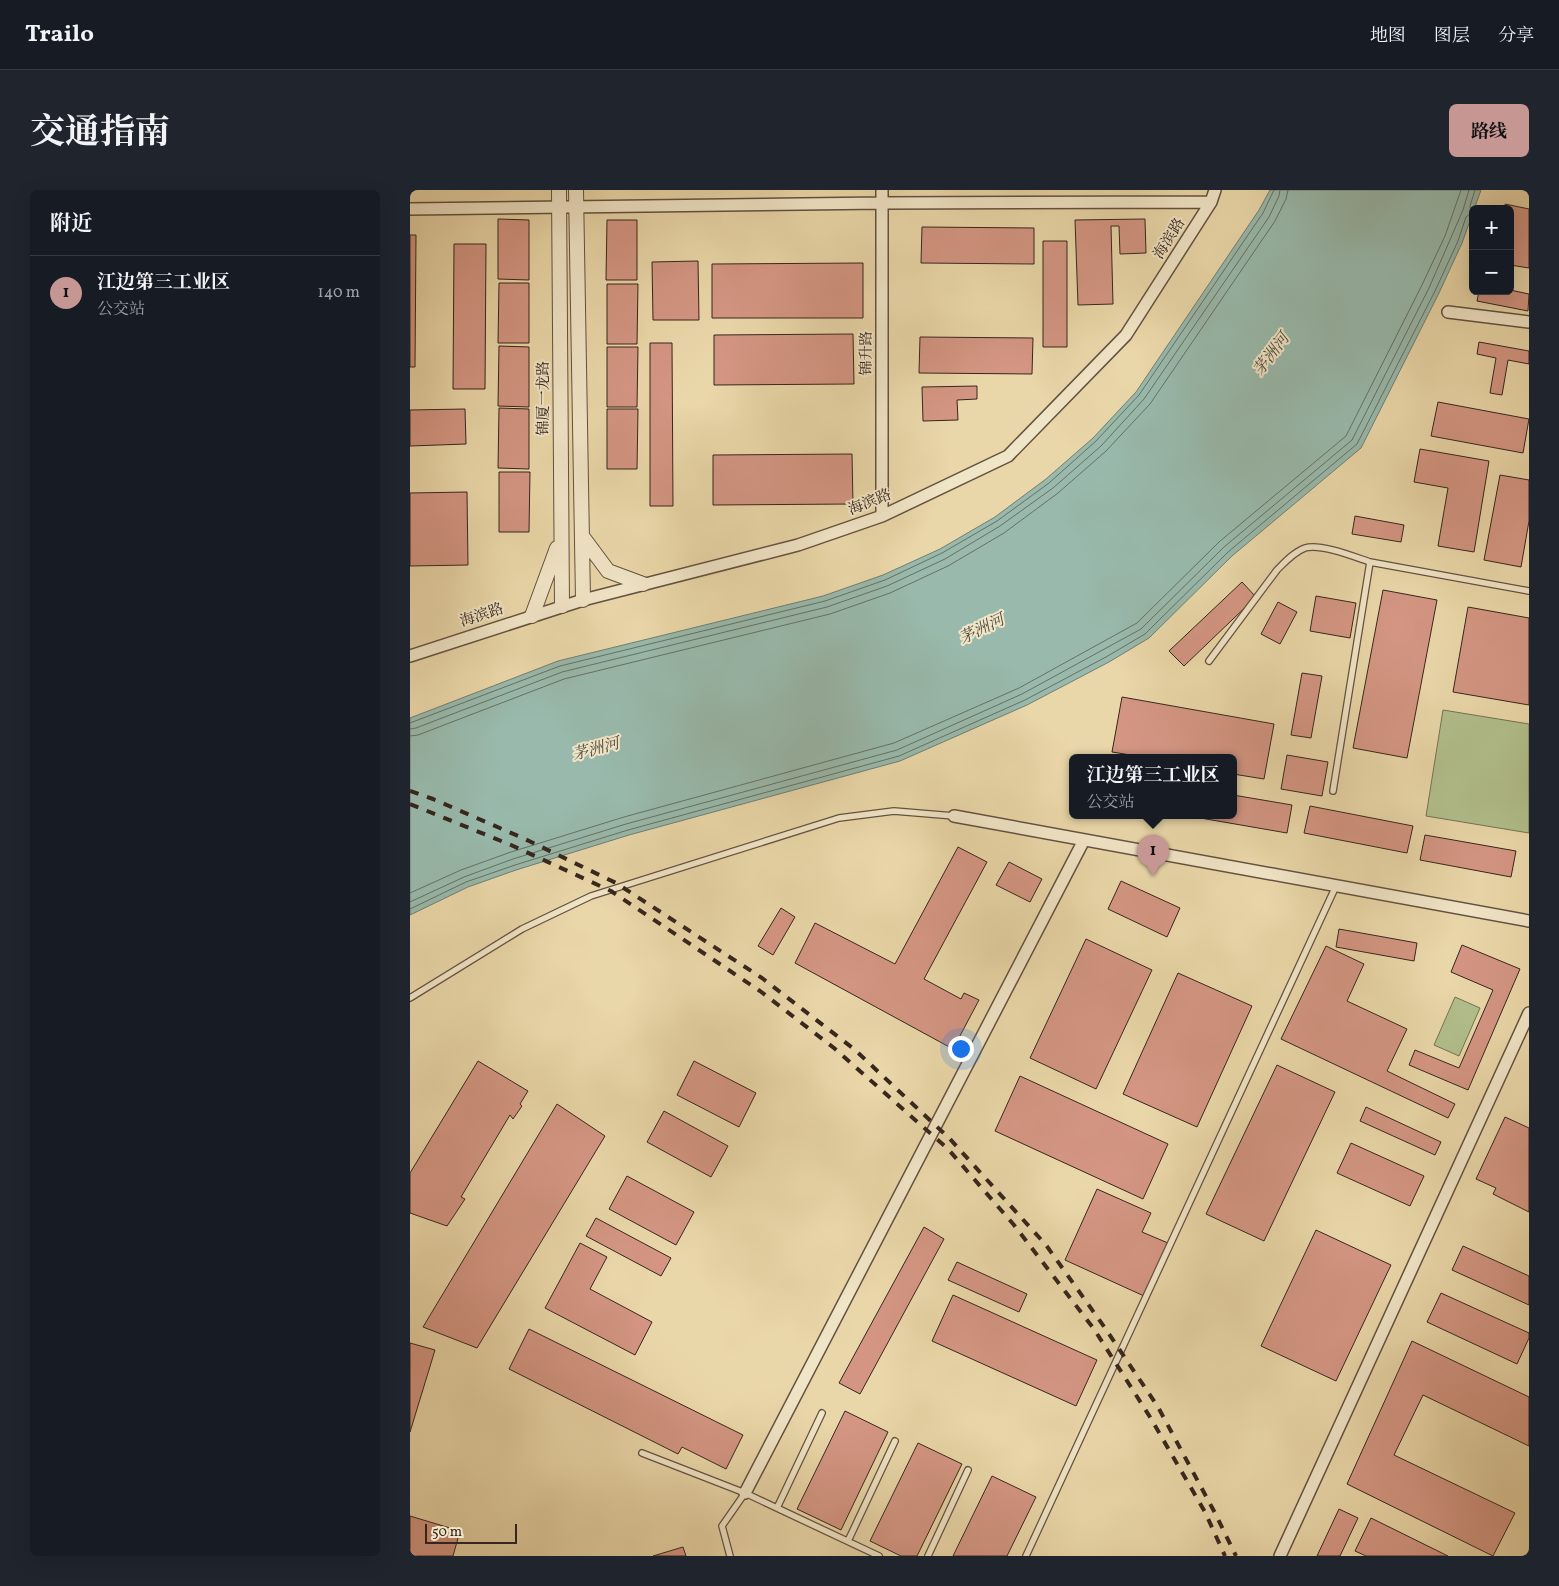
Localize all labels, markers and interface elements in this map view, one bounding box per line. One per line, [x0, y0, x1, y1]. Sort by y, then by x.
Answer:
text: Trailo [25, 18, 94, 52]
text: 地图 [1370, 24, 1406, 49]
text: 图层 [1434, 24, 1470, 49]
text: 分享 [1498, 24, 1534, 49]
button: 路线 [1449, 104, 1529, 157]
text: 交通指南 [30, 110, 170, 158]
map controls [1469, 205, 1514, 295]
button: + [1469, 205, 1514, 250]
text: 附近 [50, 210, 92, 239]
street label: 海滨路 [1149, 214, 1191, 264]
button: − [1469, 250, 1514, 295]
text: 江边第三工业区 [97, 270, 230, 296]
text: 1 [63, 282, 69, 304]
text: 140 m [318, 282, 360, 304]
text: 公交站 [97, 299, 145, 321]
water label: 茅洲河 [1249, 327, 1297, 381]
street label: 锦升路 [857, 330, 878, 376]
street label: 锦厦一龙路 [534, 360, 555, 436]
street label: 海滨路 [845, 485, 895, 521]
street label: 海滨路 [457, 599, 507, 633]
water label: 茅洲河 [956, 608, 1011, 650]
water label: 茅洲河 [570, 732, 625, 767]
popup [1069, 754, 1237, 819]
text: 江边第三工业区 [1086, 763, 1220, 789]
text: 公交站 [1086, 792, 1135, 814]
pin: 1 [1137, 835, 1169, 876]
your location [948, 1036, 974, 1062]
scale bar [425, 1521, 518, 1544]
text: 50 m [432, 1523, 462, 1542]

